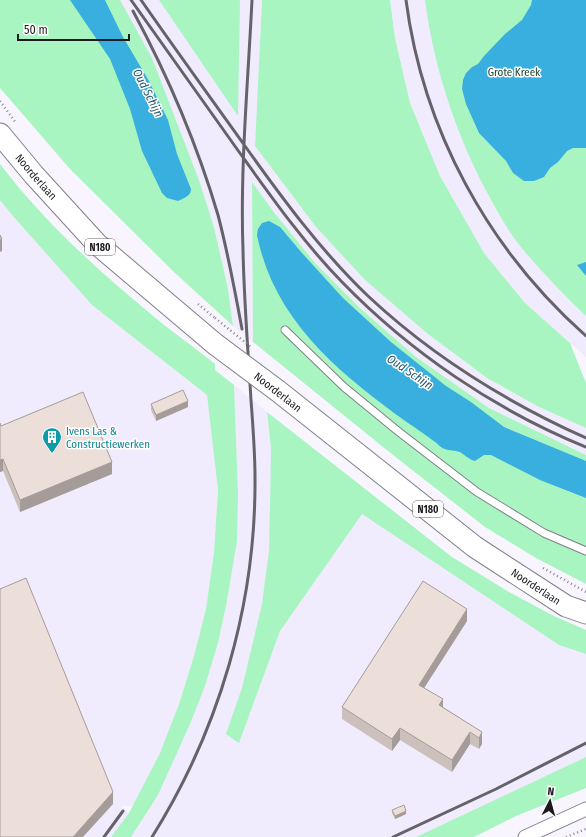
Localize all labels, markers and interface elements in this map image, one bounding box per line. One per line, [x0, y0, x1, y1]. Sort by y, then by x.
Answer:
scale bar [18, 16, 129, 42]
text: 50 m [24, 23, 48, 37]
water label: Oud Schijn [130, 66, 166, 120]
park label: Grote Kreek [488, 66, 541, 79]
street label: Noorderlaan [12, 152, 59, 203]
road number: N180 [85, 239, 115, 255]
water label: Oud Schijn [384, 352, 436, 392]
street label: Noorderlaan [251, 370, 304, 415]
place label: Ivens Las & Constructiewerken [66, 425, 150, 451]
building icon: Ivens Las & Constructiewerken [41, 426, 63, 454]
road number: N180 [413, 501, 443, 517]
street label: Noorderlaan [509, 566, 563, 608]
north arrow [530, 781, 570, 821]
text: N [547, 785, 555, 798]

